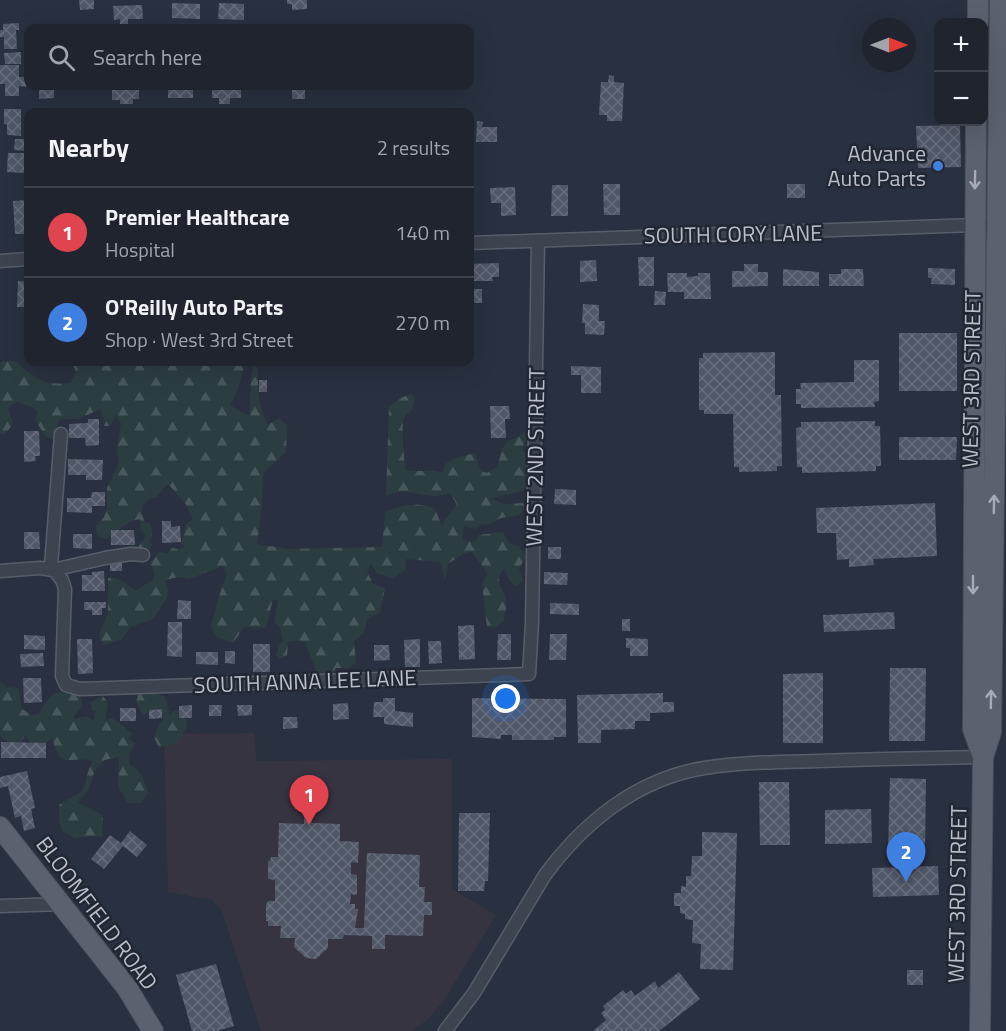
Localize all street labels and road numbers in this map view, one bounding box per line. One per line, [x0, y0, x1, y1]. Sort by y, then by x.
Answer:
street label: SOUTH CORY LANE [643, 215, 823, 253]
street label: WEST 3RD STREET [952, 289, 990, 468]
street label: WEST 2ND STREET [516, 367, 554, 547]
street label: SOUTH ANNA LEE LANE [193, 660, 417, 702]
street label: WEST 3RD STREET [938, 804, 976, 983]
street label: BLOOMFIELD ROAD [28, 829, 166, 997]

